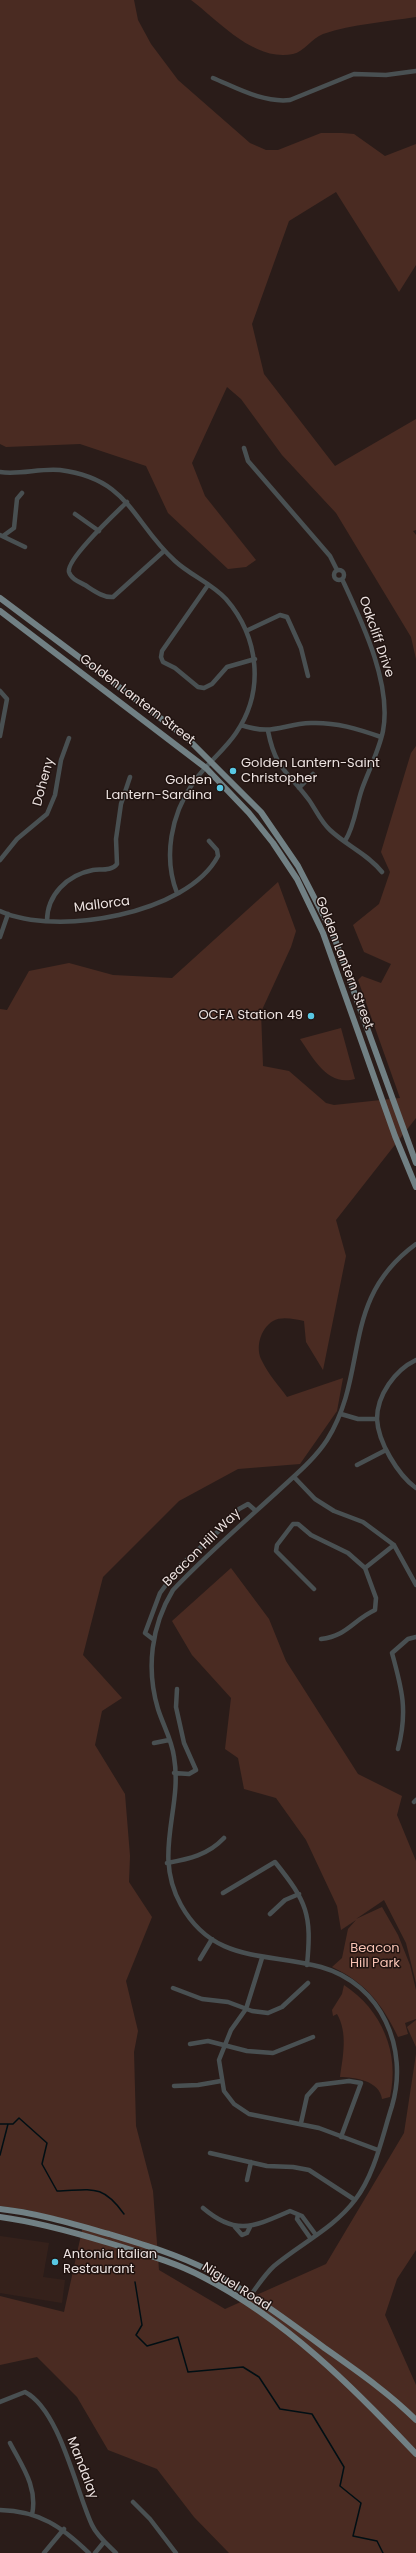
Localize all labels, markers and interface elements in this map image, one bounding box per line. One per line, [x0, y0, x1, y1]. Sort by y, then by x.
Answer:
street label: Oakcliff Drive [355, 594, 397, 680]
street label: Golden Lantern Street [76, 651, 198, 749]
street label: Doheny [30, 756, 58, 808]
place label: Golden Lantern-Saint Christopher [241, 756, 380, 787]
marker: Golden Lantern-Saint Christopher [228, 766, 238, 776]
place label: Golden Lantern-Sardina [106, 773, 212, 804]
marker: Golden Lantern-Sardina [215, 783, 225, 793]
street label: Mallorca [73, 894, 131, 916]
street label: Golden Lantern Street [312, 895, 376, 1031]
place label: OCFA Station 49 [198, 1008, 303, 1024]
marker: OCFA Station 49 [306, 1011, 316, 1021]
street label: Beacon Hill Way [160, 1506, 244, 1590]
park label: Beacon Hill Park [350, 1941, 400, 1972]
place label: Antonia Italian Restaurant [63, 2247, 157, 2278]
marker: Antonia Italian Restaurant [50, 2257, 60, 2267]
street label: Niguel Road [199, 2260, 273, 2314]
street label: Mandalay [63, 2435, 101, 2501]

